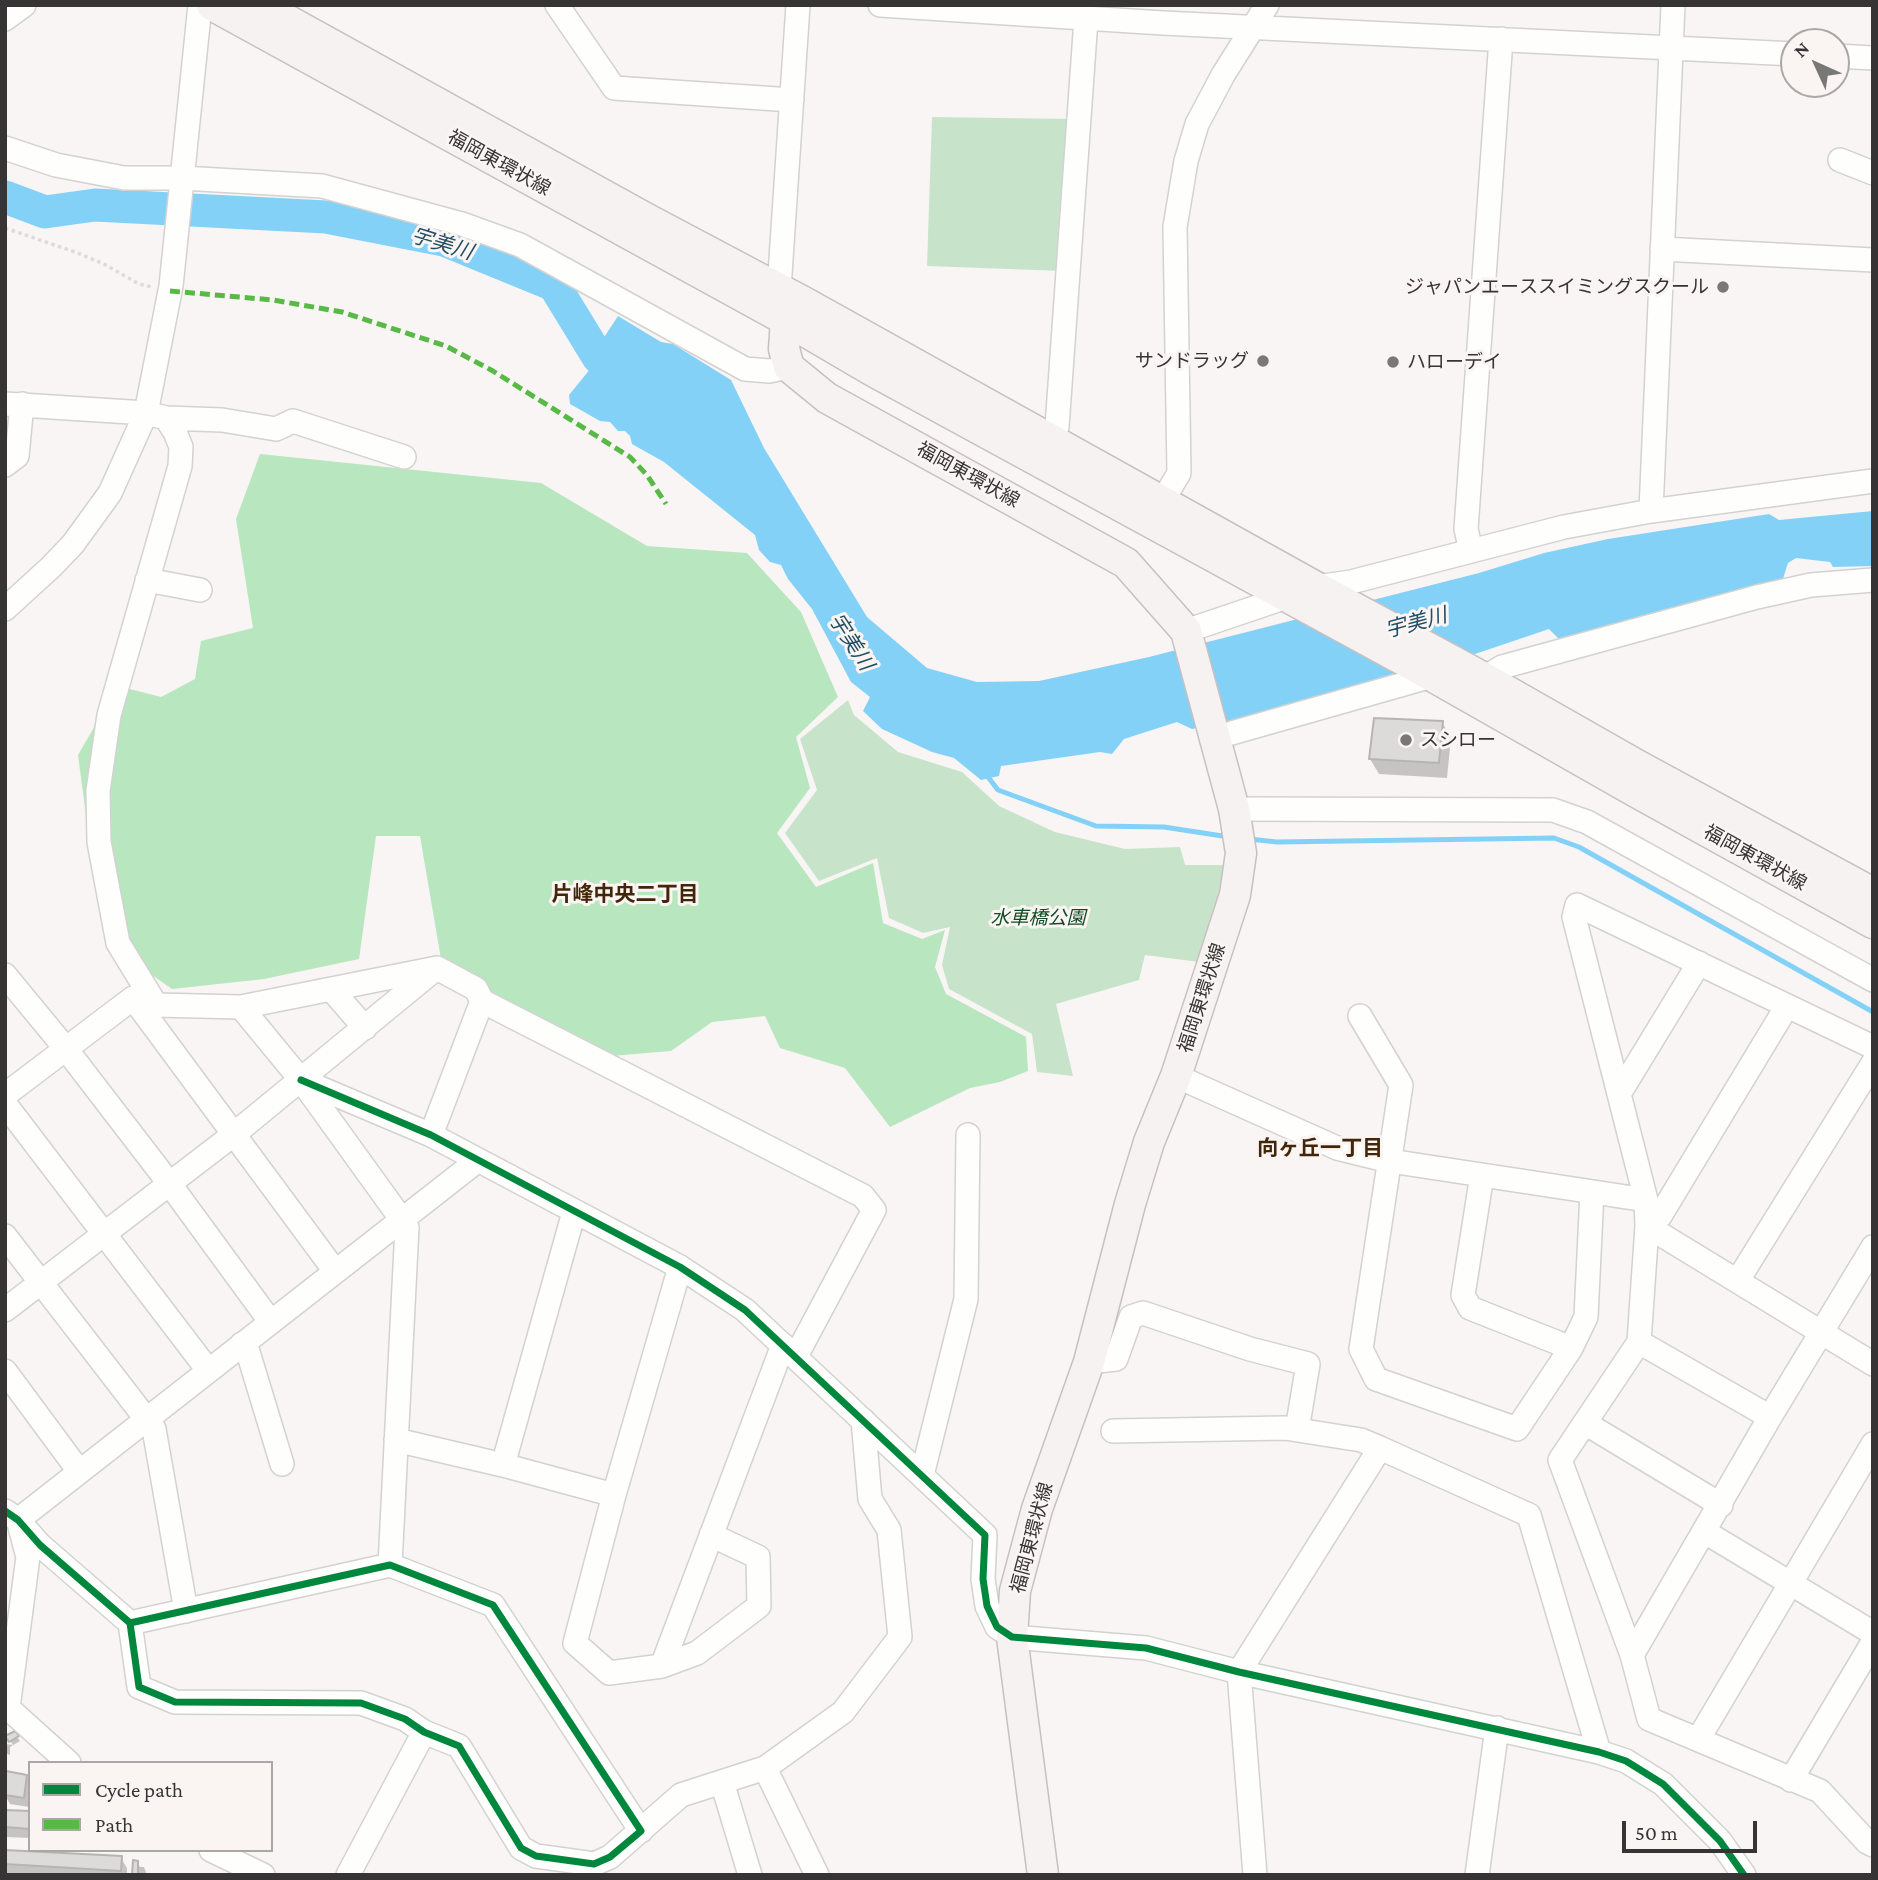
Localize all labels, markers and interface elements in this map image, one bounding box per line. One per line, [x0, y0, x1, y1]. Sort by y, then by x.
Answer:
north arrow [1780, 28, 1850, 98]
text: N [1789, 37, 1813, 61]
street label: 福岡東環状線 [444, 125, 554, 201]
water label: 宇美川 [408, 223, 476, 265]
place label: ジャパンエーススイミングスクール [1405, 276, 1709, 298]
marker: ジャパンエーススイミングスクール [1715, 279, 1731, 295]
place label: サンドラッグ [1135, 350, 1249, 372]
place label: ハローデイ [1407, 351, 1502, 373]
marker: サンドラッグ [1255, 353, 1271, 369]
marker: ハローデイ [1385, 354, 1401, 370]
street label: 福岡東環状線 [913, 437, 1023, 513]
water label: 宇美川 [1382, 603, 1450, 643]
water label: 宇美川 [823, 609, 879, 675]
place label: スシロー [1420, 729, 1496, 751]
marker: スシロー [1398, 732, 1414, 748]
street label: 福岡東環状線 [1700, 820, 1810, 896]
district label: 片峰中央二丁目 [552, 882, 698, 908]
park label: 水車橋公園 [991, 907, 1085, 929]
street label: 福岡東環状線 [1174, 940, 1230, 1056]
district label: 向ヶ丘一丁目 [1257, 1136, 1383, 1162]
street label: 福岡東環状線 [1006, 1480, 1058, 1596]
legend [28, 1761, 273, 1852]
text: Cycle path [95, 1778, 183, 1802]
scale bar [1626, 1806, 1761, 1850]
text: Path [95, 1813, 133, 1837]
text: 50 m [1635, 1821, 1678, 1845]

